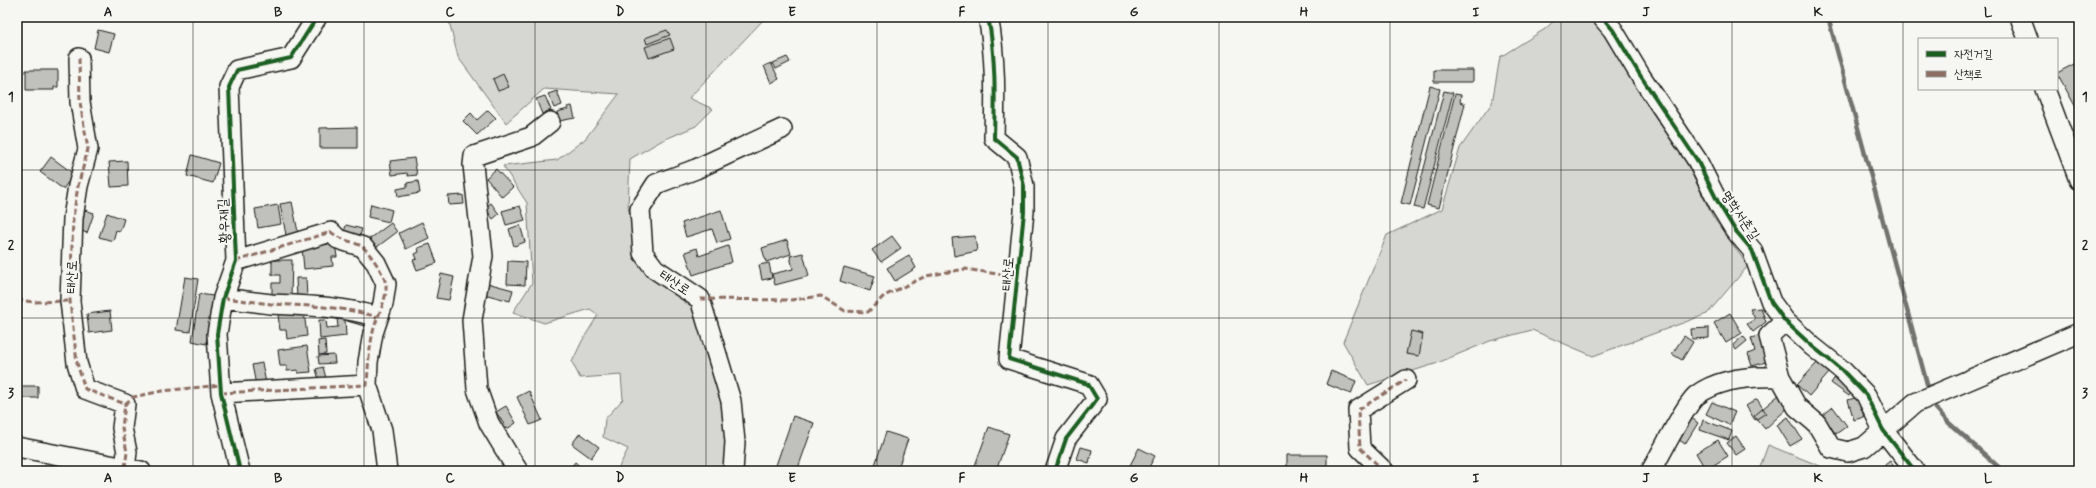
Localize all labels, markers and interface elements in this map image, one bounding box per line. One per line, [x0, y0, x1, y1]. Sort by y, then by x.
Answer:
text: A [104, 4, 112, 21]
text: B [274, 4, 283, 21]
text: C [445, 4, 455, 21]
text: D [616, 4, 625, 21]
text: E [788, 4, 796, 21]
text: F [959, 4, 966, 21]
text: G [1130, 4, 1139, 21]
text: H [1300, 4, 1309, 21]
text: I [1473, 4, 1480, 21]
text: J [1642, 4, 1650, 21]
text: K [1813, 4, 1823, 21]
text: L [1984, 4, 1993, 21]
legend [1918, 38, 2058, 90]
text: 자전거길 [1954, 47, 1993, 63]
text: 산책로 [1954, 67, 1983, 83]
text: 1 [8, 89, 14, 106]
text: 1 [2082, 89, 2088, 106]
street label: 명학서촌길 [1717, 187, 1764, 245]
street label: 황우재길 [214, 197, 234, 244]
text: 2 [8, 237, 15, 254]
text: 2 [2082, 237, 2089, 254]
street label: 태산로 [998, 257, 1018, 292]
street label: 태산로 [62, 260, 82, 294]
street label: 태산로 [655, 266, 693, 300]
text: 3 [8, 385, 14, 402]
text: 3 [2082, 385, 2088, 402]
text: A [104, 470, 112, 487]
text: B [274, 470, 283, 487]
text: C [445, 470, 455, 487]
text: D [616, 470, 625, 487]
text: E [788, 470, 796, 487]
text: F [959, 470, 966, 487]
text: G [1130, 470, 1139, 487]
text: H [1300, 470, 1309, 487]
text: I [1473, 470, 1480, 487]
text: J [1642, 470, 1650, 487]
text: K [1813, 470, 1823, 487]
text: L [1984, 470, 1993, 487]

